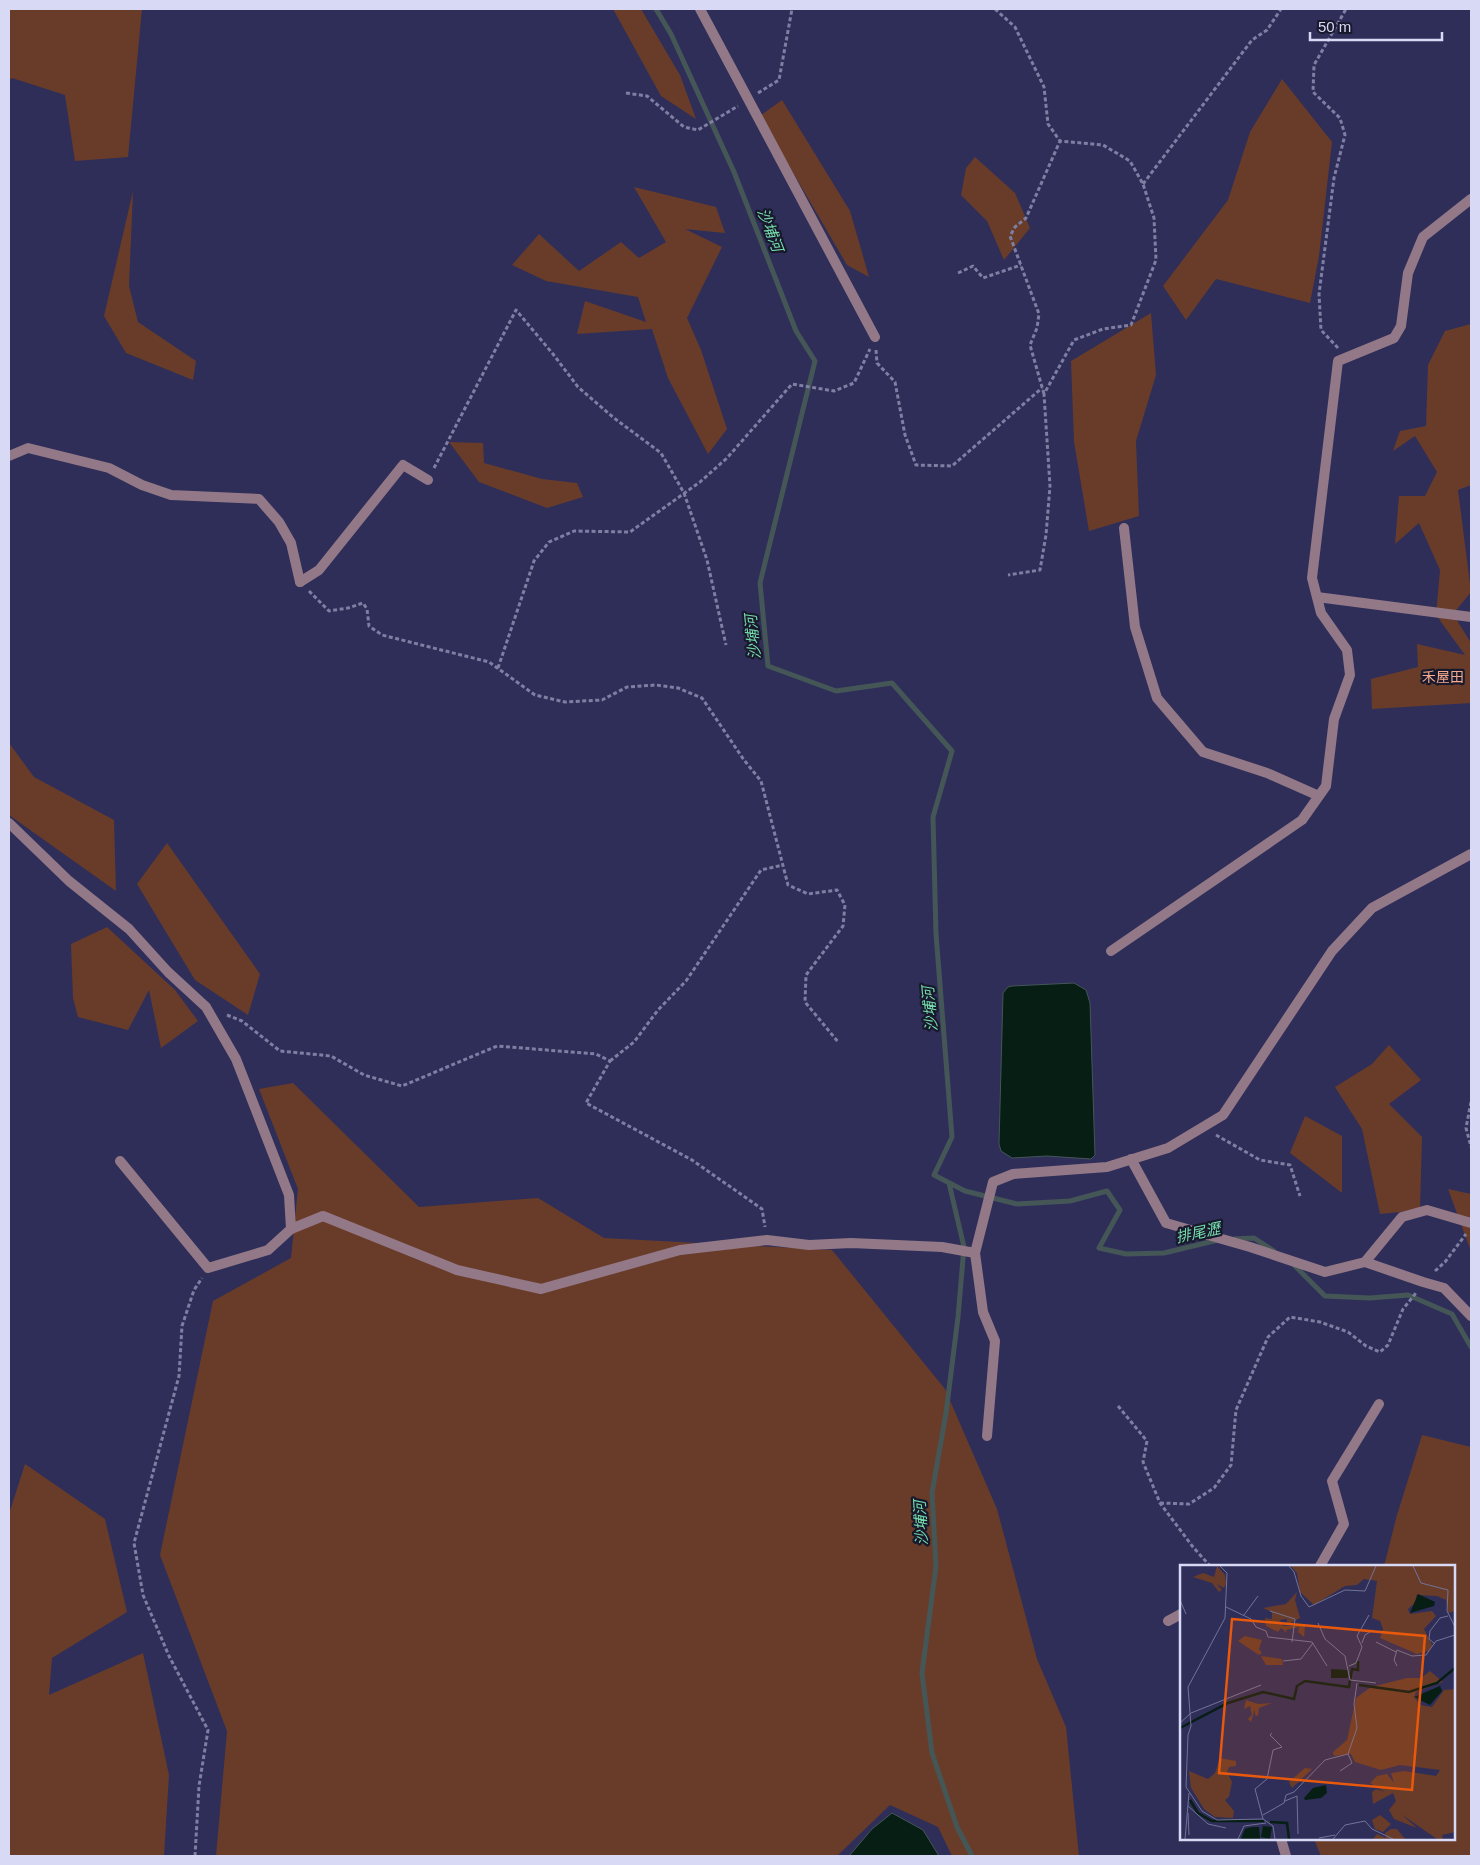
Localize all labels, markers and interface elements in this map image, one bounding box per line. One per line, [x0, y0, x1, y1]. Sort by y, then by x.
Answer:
scale bar [1310, 10, 1442, 42]
text: 50 m [1318, 18, 1351, 35]
water label: 沙埔河 [754, 206, 788, 257]
water label: 沙埔河 [741, 611, 763, 660]
park label: 禾屋田 [1422, 669, 1464, 685]
water label: 沙埔河 [919, 983, 940, 1032]
water label: 排尾瀝 [1174, 1219, 1225, 1246]
water label: 沙埔河 [911, 1497, 930, 1546]
inset map [1180, 1565, 1455, 1840]

